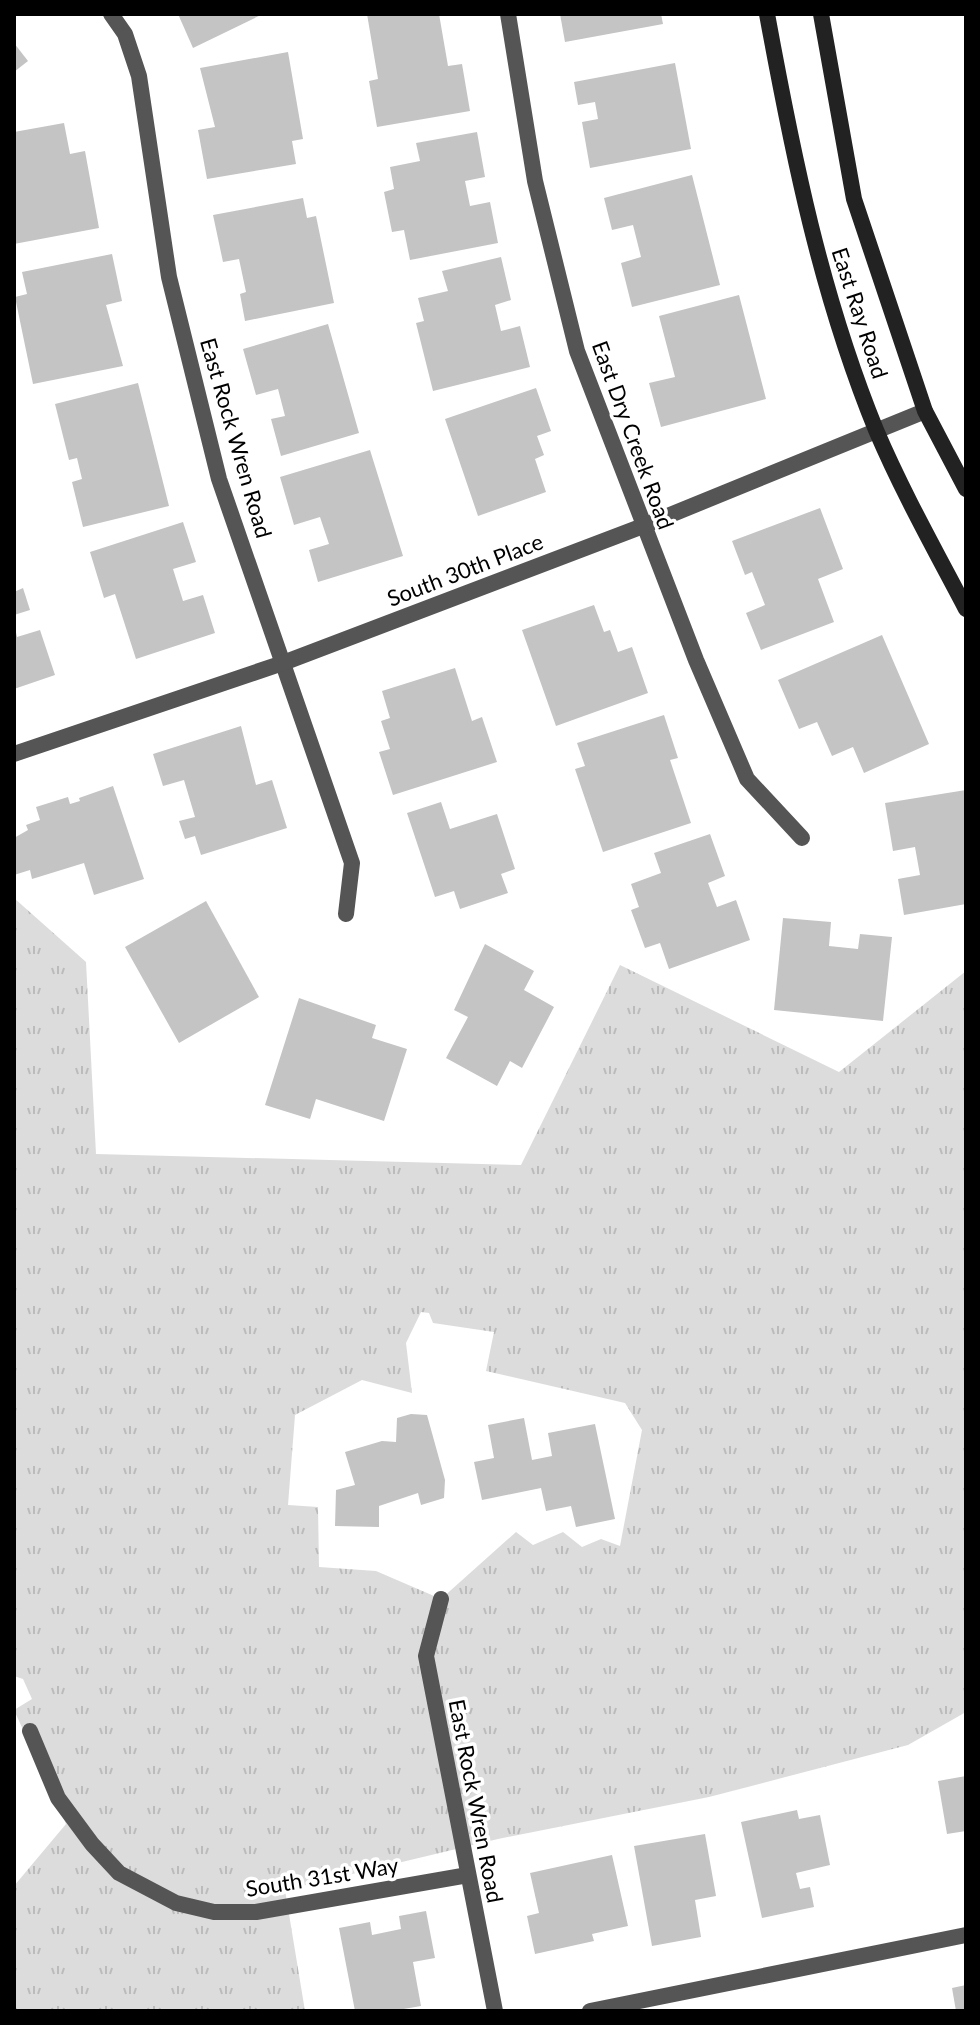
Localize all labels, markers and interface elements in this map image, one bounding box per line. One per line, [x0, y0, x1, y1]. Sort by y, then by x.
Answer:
street label: East Ray Road [827, 244, 894, 382]
street label: East Rock Wren Road [195, 335, 278, 541]
street label: East Dry Creek Road [587, 337, 680, 533]
street label: South 30th Place [383, 527, 547, 612]
street label: East Rock Wren Road [444, 1697, 509, 1905]
street label: South 31st Way [244, 1851, 401, 1902]

